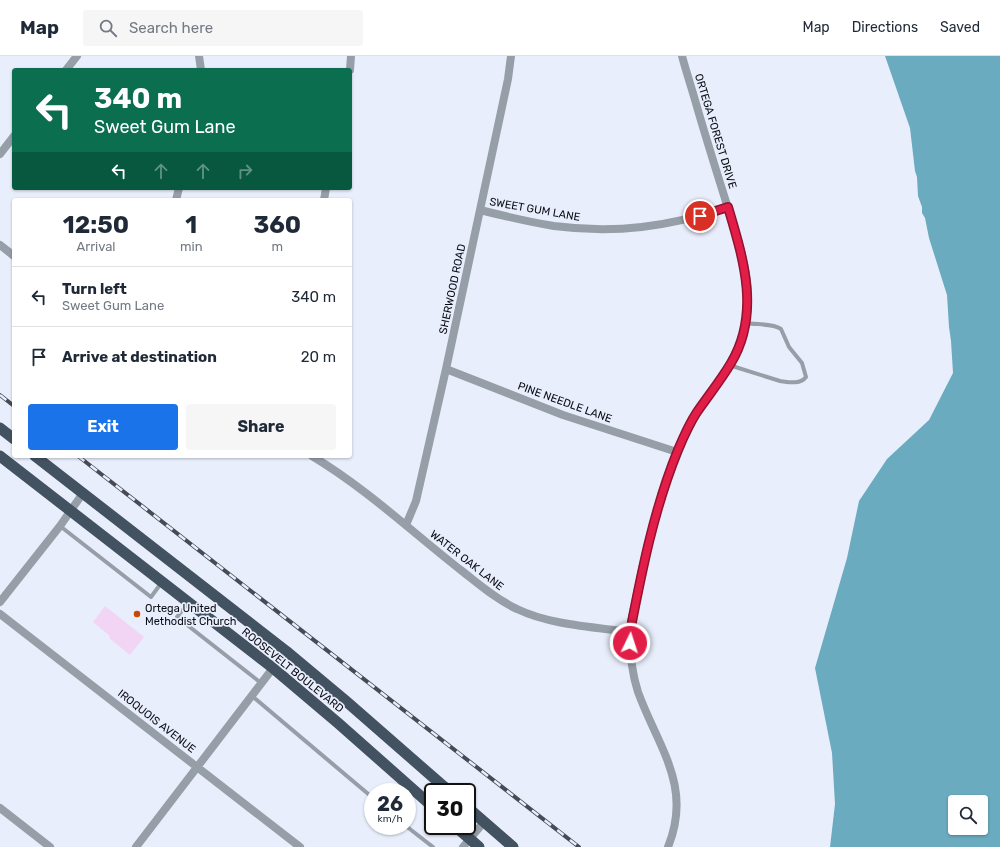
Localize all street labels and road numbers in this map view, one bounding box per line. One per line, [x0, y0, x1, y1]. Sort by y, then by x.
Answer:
street label: ORTEGA FOREST DRIVE [692, 72, 739, 191]
street label: SWEET GUM LANE [488, 195, 582, 224]
street label: SHERWOOD ROAD [437, 243, 468, 335]
street label: PINE NEEDLE LANE [516, 379, 614, 426]
street label: WATER OAK LANE [427, 528, 506, 593]
street label: ROOSEVELT BOULEVARD [239, 625, 346, 715]
street label: IROQUOIS AVENUE [115, 687, 198, 756]

